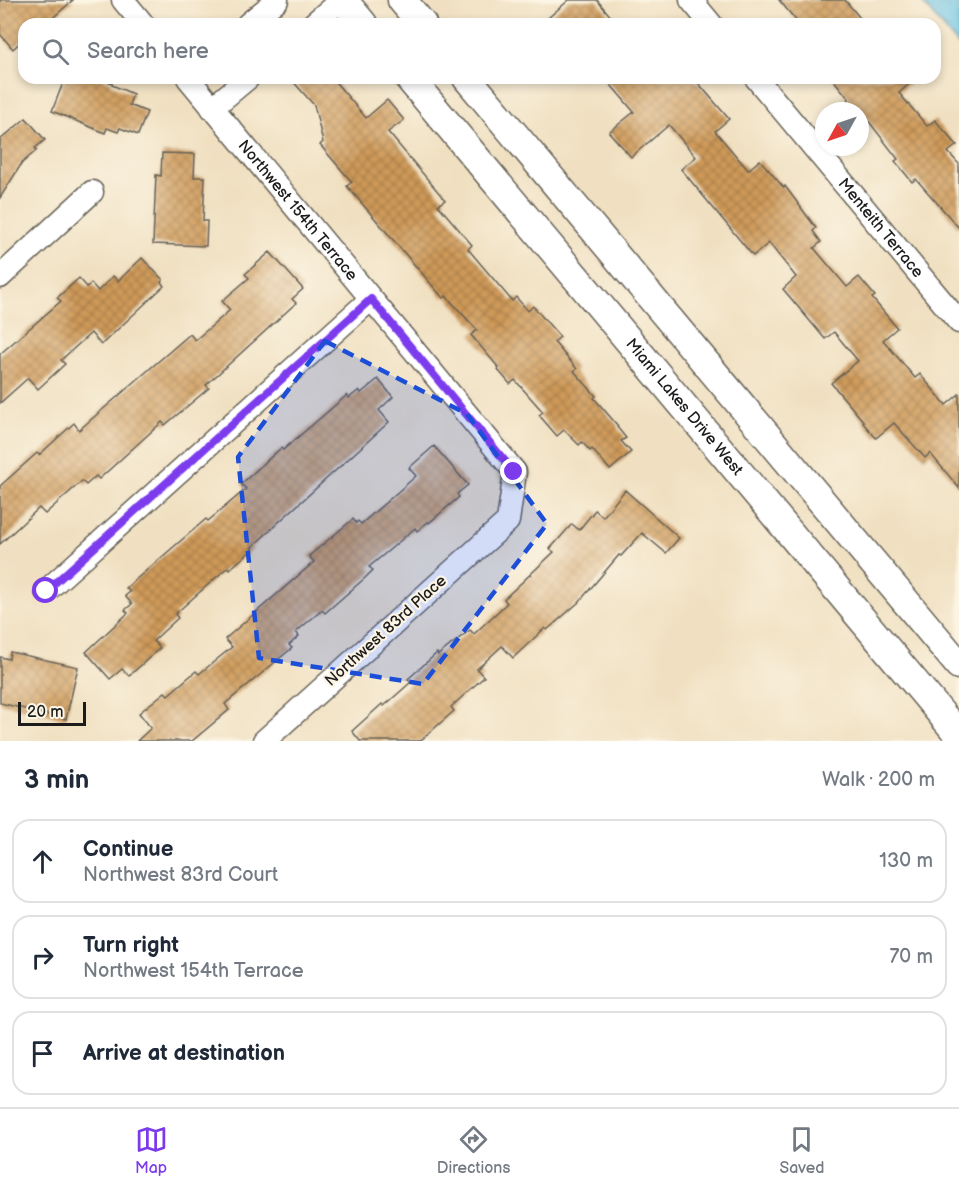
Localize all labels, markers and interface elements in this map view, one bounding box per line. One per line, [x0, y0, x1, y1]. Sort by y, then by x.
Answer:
search box [18, 18, 941, 84]
icon: search [39, 35, 72, 68]
text: Search here [87, 38, 209, 65]
north arrow [815, 102, 869, 156]
street label: Northwest 154th Terrace [234, 136, 362, 285]
street label: Menteith Terrace [834, 174, 928, 282]
street label: Miami Lakes Drive West [622, 335, 747, 479]
route end [500, 458, 526, 484]
street label: Northwest 83rd Place [321, 571, 451, 690]
route start [32, 577, 58, 603]
scale bar [18, 699, 86, 726]
text: 20 m [27, 703, 63, 722]
text: 3 min [24, 765, 89, 796]
text: Walk · 200 m [822, 768, 935, 792]
text: Continue [83, 836, 173, 863]
icon: ahead [26, 845, 59, 878]
text: 130 m [879, 849, 933, 873]
text: Northwest 83rd Court [83, 863, 278, 887]
text: Turn right [83, 932, 179, 959]
icon: right [26, 941, 59, 974]
text: 70 m [889, 945, 933, 969]
text: Northwest 154th Terrace [83, 959, 304, 983]
icon: arrive [26, 1037, 59, 1070]
text: Arrive at destination [83, 1040, 285, 1067]
tab: Map [135, 1123, 168, 1178]
tab: Directions [437, 1123, 510, 1178]
tab: Saved [779, 1123, 824, 1178]

